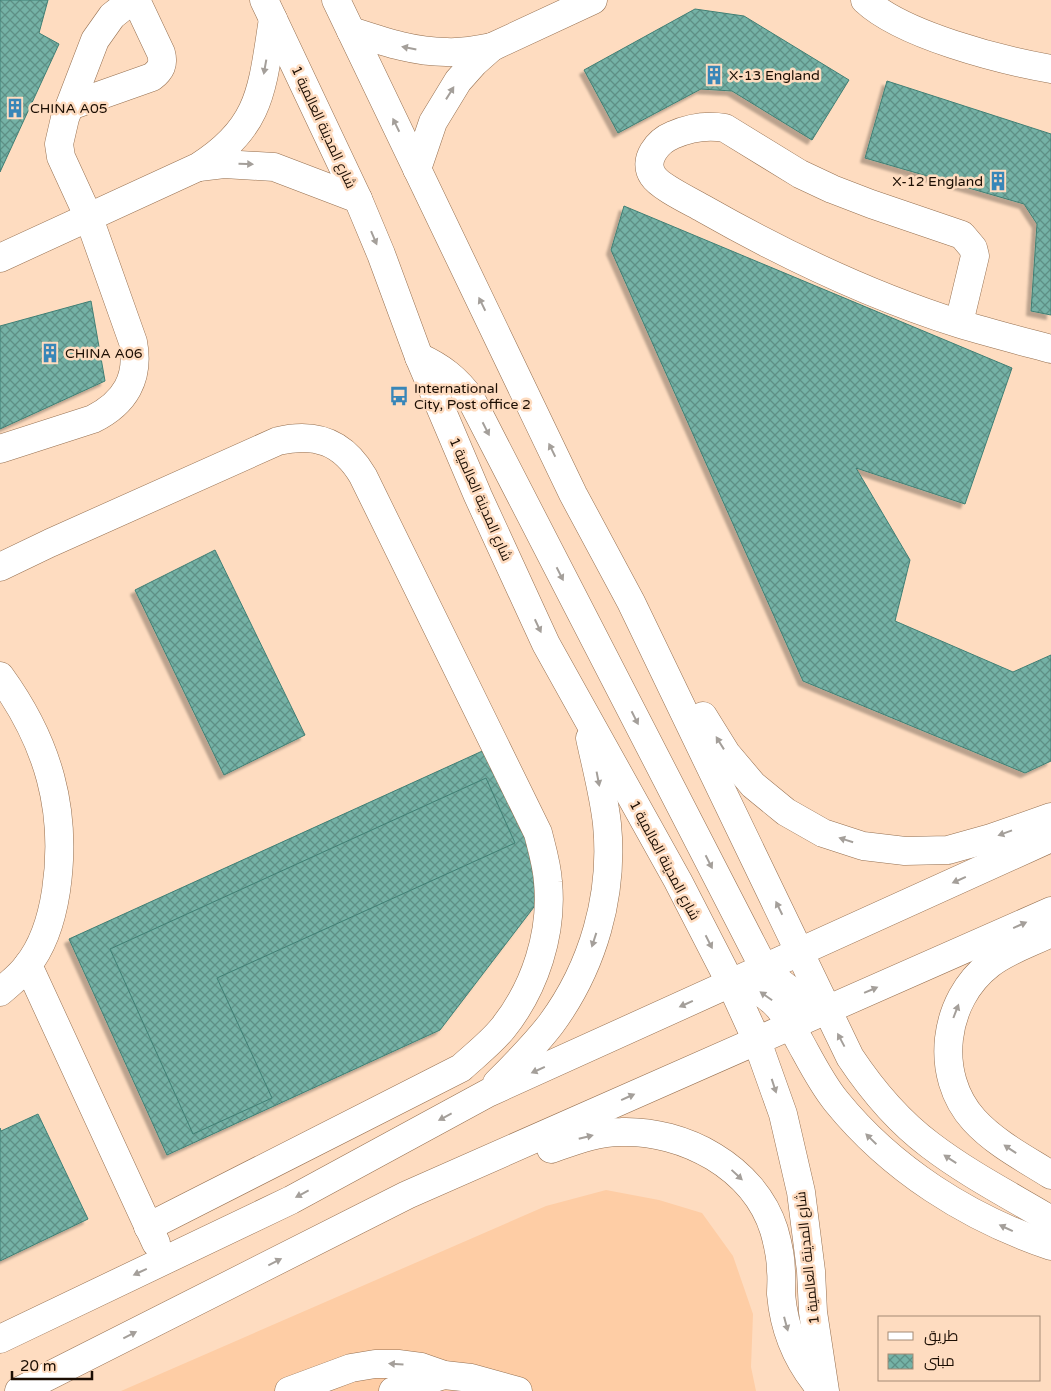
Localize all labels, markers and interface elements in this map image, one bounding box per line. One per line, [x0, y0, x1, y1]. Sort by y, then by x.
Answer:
one-way arrow [402, 44, 417, 52]
one-way arrow [261, 60, 269, 76]
street label: شارع المدينة العالمية 1 [288, 63, 359, 191]
building icon: X-13 England [703, 64, 725, 86]
place label: X-13 England [729, 67, 820, 84]
one-way arrow [446, 86, 455, 99]
building icon: CHINA A05 [4, 97, 26, 119]
place label: CHINA A05 [30, 100, 108, 117]
one-way arrow [392, 118, 400, 133]
one-way arrow [238, 161, 254, 169]
building icon: X-12 England [987, 170, 1009, 192]
place label: X-12 England [892, 173, 983, 190]
one-way arrow [371, 231, 379, 245]
one-way arrow [478, 297, 486, 311]
building icon: CHINA A06 [39, 342, 61, 364]
place label: CHINA A06 [65, 345, 143, 362]
place label: International City, Post office 2 [414, 380, 531, 413]
bus stop icon: International City, Post office 2 [388, 385, 410, 407]
one-way arrow [482, 422, 490, 436]
street label: شارع المدينة العالمية 1 [446, 435, 515, 564]
one-way arrow [548, 443, 556, 457]
one-way arrow [556, 566, 564, 581]
one-way arrow [534, 619, 542, 633]
one-way arrow [631, 711, 639, 725]
one-way arrow [716, 737, 725, 750]
one-way arrow [595, 772, 603, 788]
street label: شارع المدينة العالمية 1 [626, 797, 703, 923]
one-way arrow [997, 829, 1012, 837]
one-way arrow [839, 836, 854, 844]
one-way arrow [705, 855, 713, 870]
one-way arrow [952, 876, 966, 884]
one-way arrow [775, 901, 783, 915]
one-way arrow [1013, 920, 1027, 928]
one-way arrow [590, 932, 597, 947]
one-way arrow [705, 935, 713, 949]
one-way arrow [864, 986, 879, 994]
one-way arrow [760, 991, 773, 1002]
one-way arrow [679, 1000, 693, 1008]
one-way arrow [952, 1003, 960, 1018]
one-way arrow [837, 1033, 845, 1048]
one-way arrow [531, 1067, 545, 1075]
one-way arrow [770, 1079, 778, 1094]
one-way arrow [621, 1093, 635, 1101]
one-way arrow [438, 1112, 452, 1121]
one-way arrow [579, 1133, 594, 1141]
one-way arrow [865, 1133, 877, 1145]
one-way arrow [1003, 1144, 1016, 1154]
one-way arrow [943, 1154, 956, 1164]
one-way arrow [731, 1169, 743, 1181]
one-way arrow [295, 1190, 309, 1198]
street label: شارع المدينة العالمية 1 [792, 1191, 823, 1325]
one-way arrow [999, 1224, 1013, 1232]
one-way arrow [268, 1258, 283, 1266]
one-way arrow [133, 1268, 147, 1276]
legend [878, 1316, 1041, 1381]
one-way arrow [783, 1317, 791, 1332]
text: طريق [924, 1327, 958, 1346]
one-way arrow [123, 1331, 138, 1339]
scale bar [12, 1348, 92, 1380]
text: مبنى [924, 1352, 955, 1371]
text: 20 m [20, 1357, 57, 1375]
one-way arrow [388, 1360, 404, 1368]

